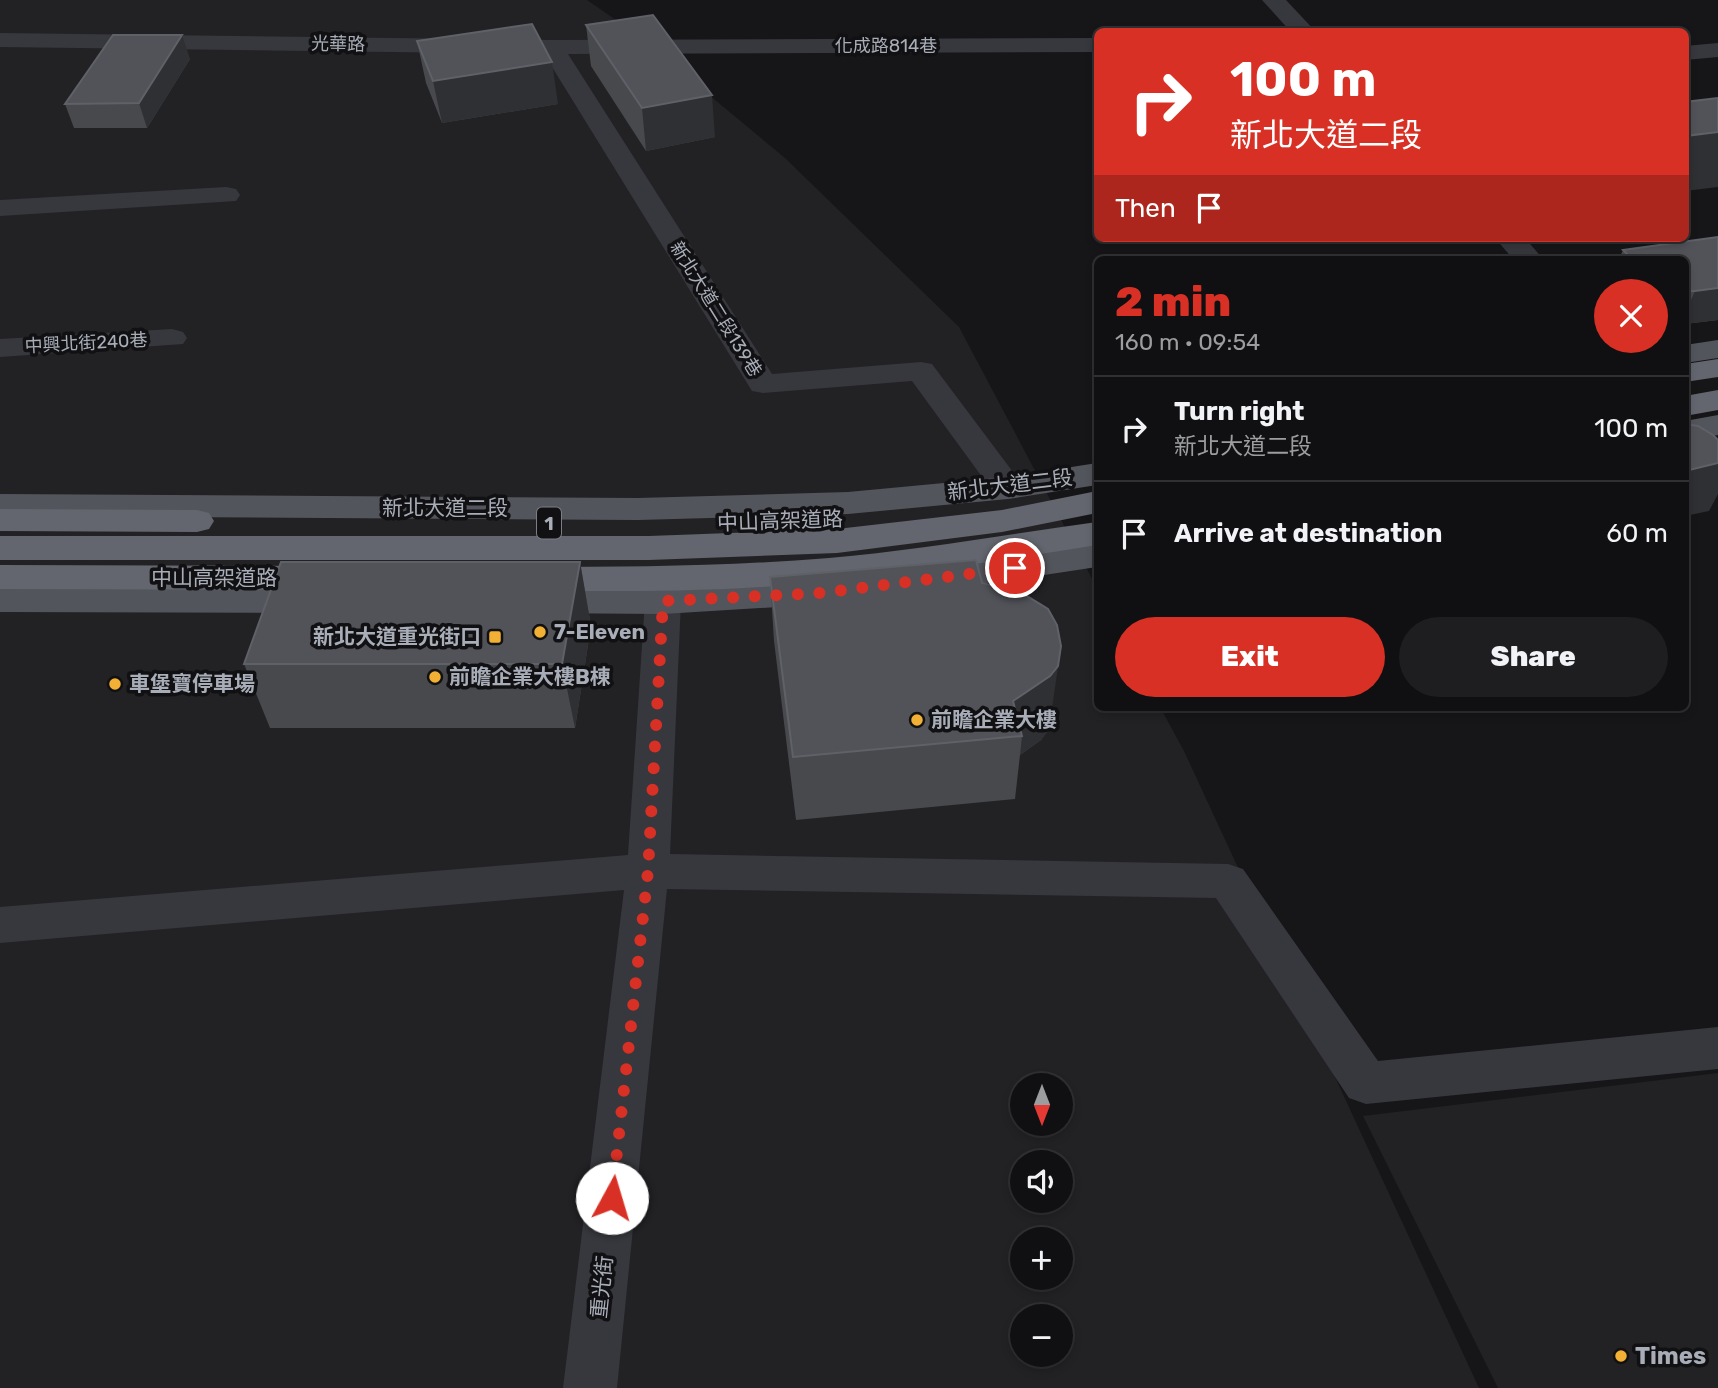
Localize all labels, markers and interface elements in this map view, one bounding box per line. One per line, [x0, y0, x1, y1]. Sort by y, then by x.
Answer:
street label: 光華路 [311, 33, 365, 55]
street label: 化成路814巷 [835, 35, 937, 57]
text: 100 m [1230, 50, 1376, 108]
icon: right [1115, 56, 1206, 147]
text: 新北大道二段 [1230, 116, 1422, 154]
icon: arrive [1190, 189, 1228, 227]
text: Then [1115, 193, 1176, 224]
street label: 新北大道二段139巷 [666, 237, 766, 381]
text: 2 min [1115, 277, 1231, 327]
button: close [1594, 279, 1668, 353]
text: 160 m · 09:54 [1115, 328, 1260, 356]
street label: 中興北街240巷 [24, 329, 148, 357]
text: Turn right [1174, 396, 1304, 427]
icon: right [1115, 410, 1153, 448]
text: 100 m [1594, 413, 1668, 444]
text: 新北大道二段 [1174, 432, 1312, 460]
street label: 新北大道二段 [946, 464, 1074, 505]
street label: 新北大道二段 [382, 495, 508, 520]
street label: 中山高架道路 [717, 506, 843, 535]
road number: 1 [537, 508, 561, 538]
icon: arrive [1115, 515, 1153, 553]
text: Arrive at destination [1174, 518, 1442, 549]
text: 60 m [1606, 518, 1668, 549]
pin [985, 538, 1045, 598]
icon: arrive [996, 549, 1034, 587]
street label: 中山高架道路 [151, 565, 277, 590]
button: Exit [1115, 617, 1385, 697]
button: Share [1399, 617, 1668, 697]
place label: 7-Eleven [554, 619, 645, 644]
place label: 新北大道重光街口 [313, 624, 481, 649]
marker: 7-Eleven [532, 624, 548, 640]
marker: 新北大道重光街口 [487, 629, 503, 645]
place label: 前瞻企業大樓B棟 [449, 664, 611, 689]
marker: 前瞻企業大樓B棟 [427, 669, 443, 685]
place label: 車堡寶停車場 [129, 671, 255, 696]
marker: 車堡寶停車場 [107, 676, 123, 692]
place label: 前瞻企業大樓 [931, 707, 1057, 732]
marker: 前瞻企業大樓 [909, 712, 925, 728]
north arrow [1010, 1073, 1073, 1136]
map controls [1010, 1073, 1073, 1367]
button: sound [1010, 1150, 1073, 1213]
position arrow [575, 1161, 649, 1235]
button: + [1010, 1227, 1073, 1290]
street label: 重光街 [586, 1254, 617, 1320]
button: − [1010, 1304, 1073, 1367]
place label: Times [1635, 1342, 1706, 1370]
marker: Times [1613, 1348, 1629, 1364]

